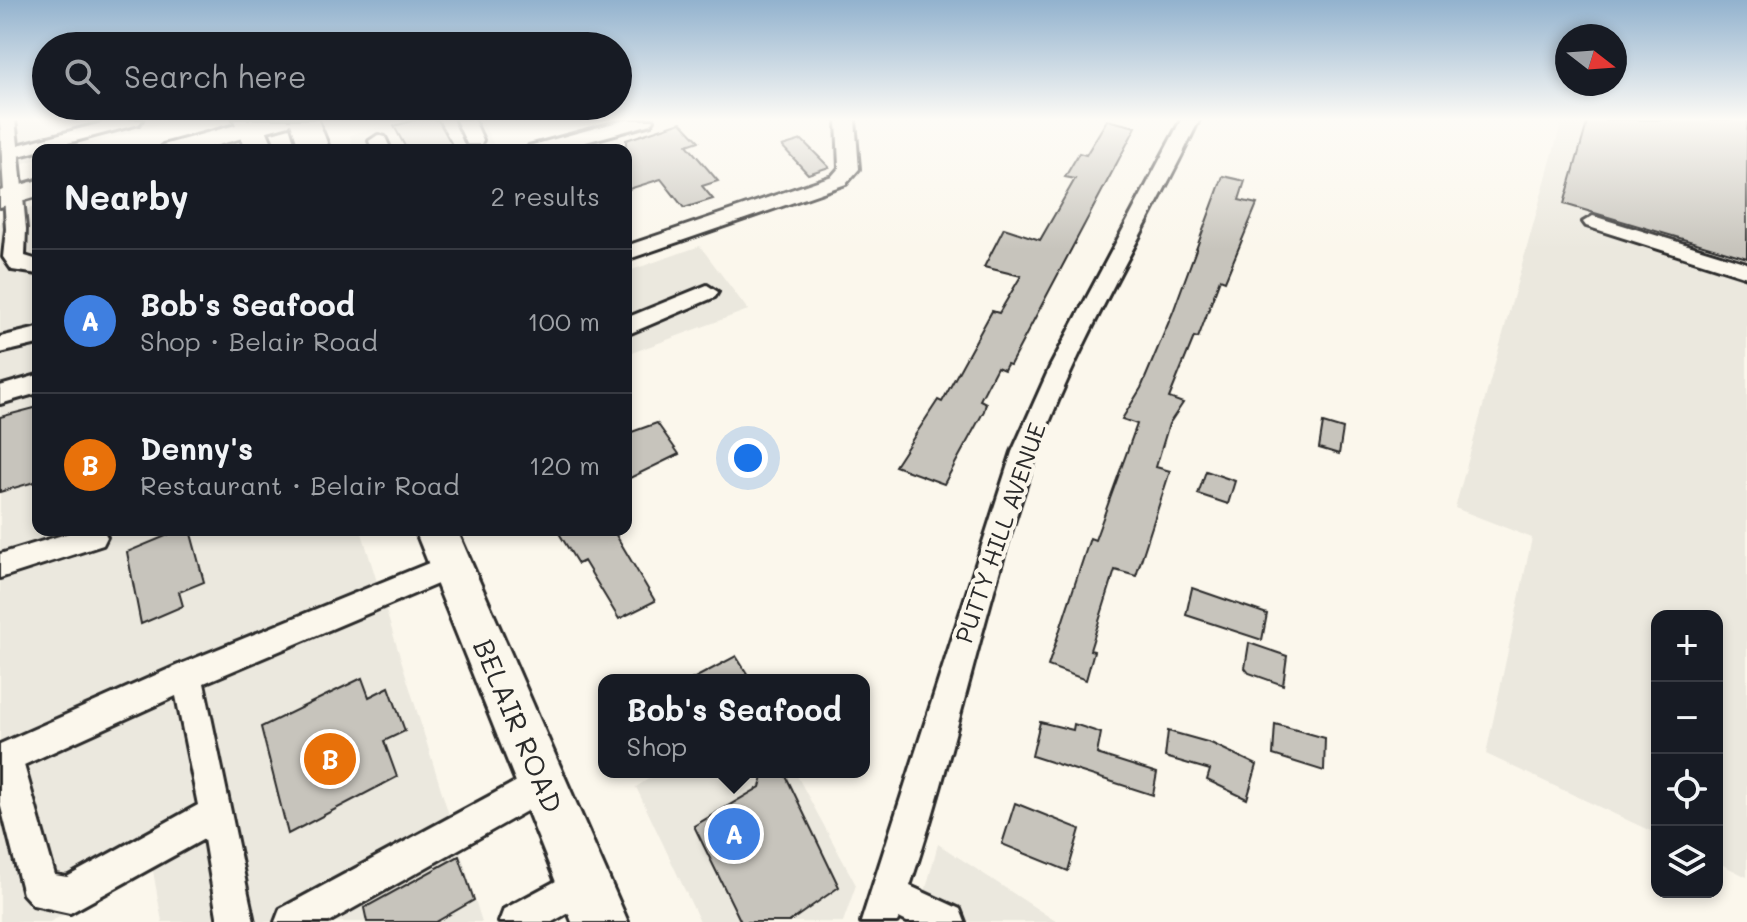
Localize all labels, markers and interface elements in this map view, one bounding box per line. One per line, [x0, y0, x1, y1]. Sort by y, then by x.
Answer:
north arrow [1555, 24, 1627, 96]
search box [32, 32, 632, 120]
icon: search [60, 54, 104, 98]
text: Search here [124, 56, 307, 96]
text: Nearby [64, 174, 189, 219]
text: 2 results [491, 179, 600, 213]
text: Bob's Seafood [140, 284, 355, 324]
text: A [81, 304, 99, 338]
text: 100 m [527, 304, 600, 338]
text: Shop · Belair Road [140, 324, 378, 358]
street label: PUTTY HILL AVENUE [947, 418, 1052, 647]
text: Denny's [140, 428, 253, 468]
your location [728, 438, 768, 478]
text: B [81, 448, 99, 482]
text: 120 m [529, 448, 600, 482]
text: Restaurant · Belair Road [140, 468, 459, 502]
map controls [1651, 610, 1723, 898]
button: + [1651, 610, 1723, 682]
street label: BELAIR ROAD [466, 633, 572, 818]
popup [598, 674, 870, 778]
button: − [1651, 682, 1723, 754]
text: Bob's Seafood [627, 689, 841, 729]
pin: B [304, 729, 356, 789]
text: Shop [627, 729, 687, 763]
button: locate [1651, 754, 1723, 826]
pin: A [708, 804, 760, 864]
button: layers [1651, 826, 1723, 898]

